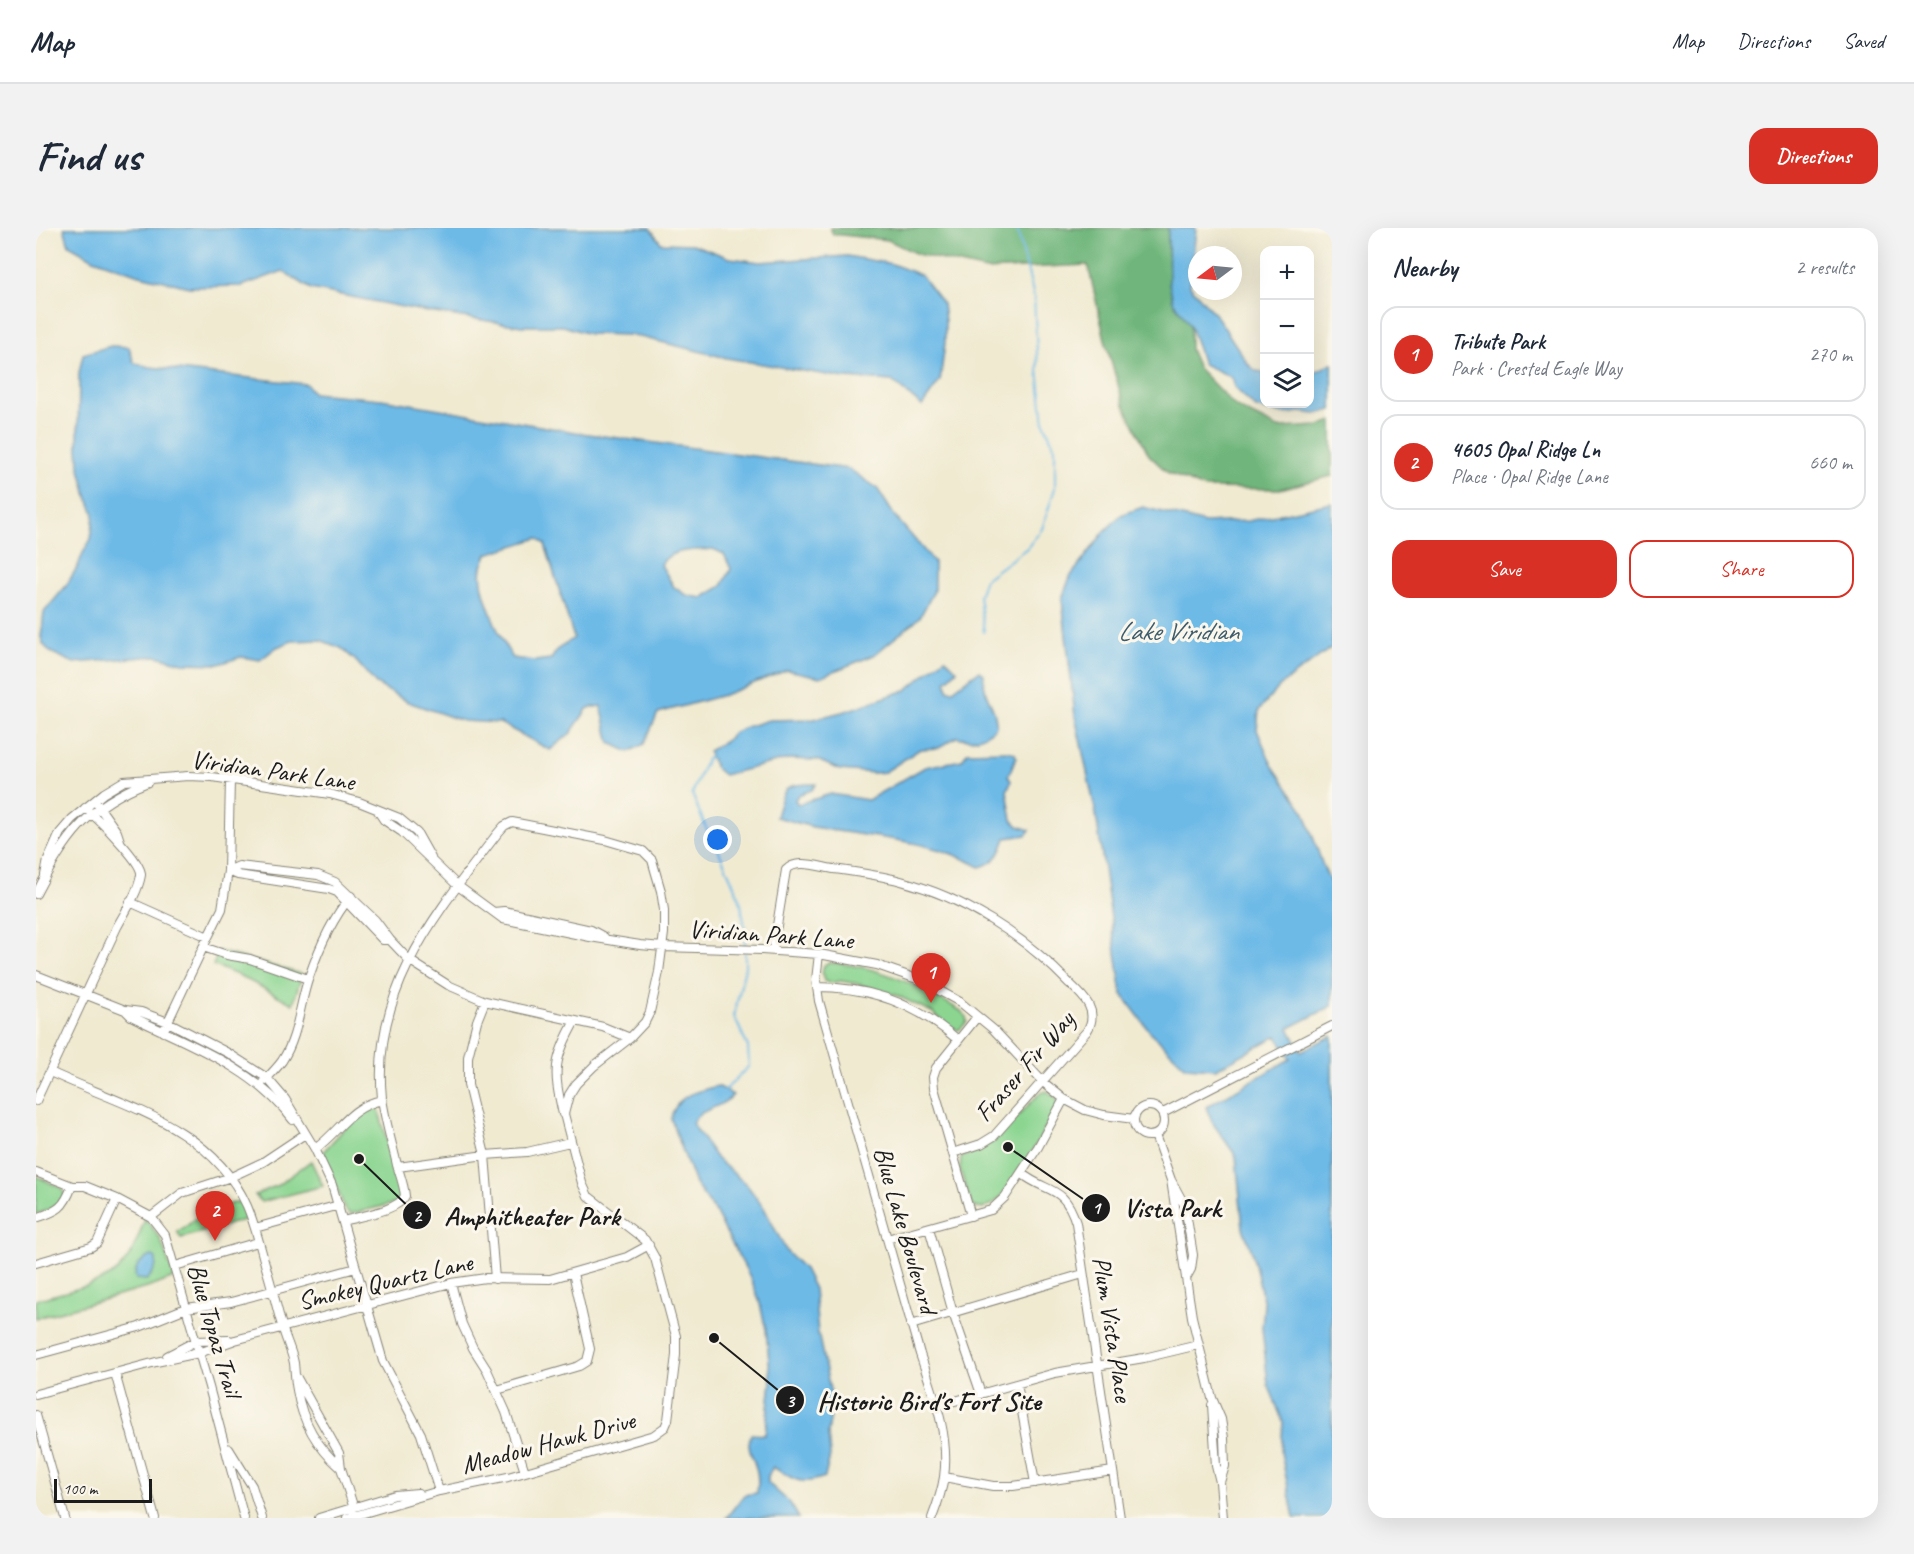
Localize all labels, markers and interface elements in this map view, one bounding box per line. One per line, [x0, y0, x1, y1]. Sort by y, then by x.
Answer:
text: Map [30, 24, 73, 59]
text: Map [1672, 28, 1704, 54]
text: Directions [1737, 28, 1810, 54]
text: Saved [1843, 28, 1884, 54]
button: Directions [1749, 128, 1878, 184]
text: Find us [36, 130, 141, 183]
north arrow [1188, 246, 1242, 300]
map controls [1260, 246, 1314, 408]
button: + [1260, 246, 1314, 300]
text: Nearby [1392, 251, 1457, 284]
text: 2 results [1795, 255, 1854, 280]
button: − [1260, 300, 1314, 354]
text: Tribute Park [1451, 328, 1545, 356]
text: 1 [1409, 342, 1418, 367]
text: 270 m [1809, 342, 1852, 367]
button: layers [1260, 354, 1314, 408]
text: Park · Crested Eagle Way [1451, 356, 1622, 381]
text: 4605 Opal Ridge Ln [1451, 436, 1600, 464]
text: 2 [1409, 450, 1418, 475]
text: 660 m [1809, 450, 1852, 475]
text: Place · Opal Ridge Lane [1451, 464, 1608, 489]
button: Save [1392, 540, 1617, 598]
button: Share [1629, 540, 1854, 598]
water label: Lake Viridian [1118, 614, 1240, 648]
street label: Viridian Park Lane [189, 743, 359, 799]
your location [703, 825, 732, 854]
street label: Viridian Park Lane [688, 912, 857, 957]
pin: 1 [912, 954, 950, 1003]
street label: Fraser Fir Way [967, 1002, 1083, 1129]
street label: Blue Lake Boulevard [866, 1143, 946, 1321]
callout: Vista Park [1081, 1185, 1233, 1230]
text: Vista Park [1123, 1191, 1223, 1225]
pin: 2 [196, 1192, 234, 1241]
callout: Amphitheater Park [402, 1193, 632, 1238]
text: 1 [1092, 1197, 1102, 1219]
text: Amphitheater Park [444, 1199, 623, 1233]
text: 2 [413, 1205, 423, 1227]
street label: Smokey Quartz Lane [295, 1245, 477, 1318]
street label: Plum Vista Place [1085, 1254, 1141, 1406]
street label: Blue Topaz Trail [180, 1260, 250, 1405]
callout: Historic Bird's Fort Site [775, 1378, 1053, 1423]
text: Historic Bird's Fort Site [817, 1384, 1043, 1418]
text: 3 [786, 1390, 796, 1412]
street label: Meadow Hawk Drive [458, 1403, 640, 1481]
scale bar [54, 1476, 152, 1504]
text: 100 m [63, 1479, 97, 1499]

